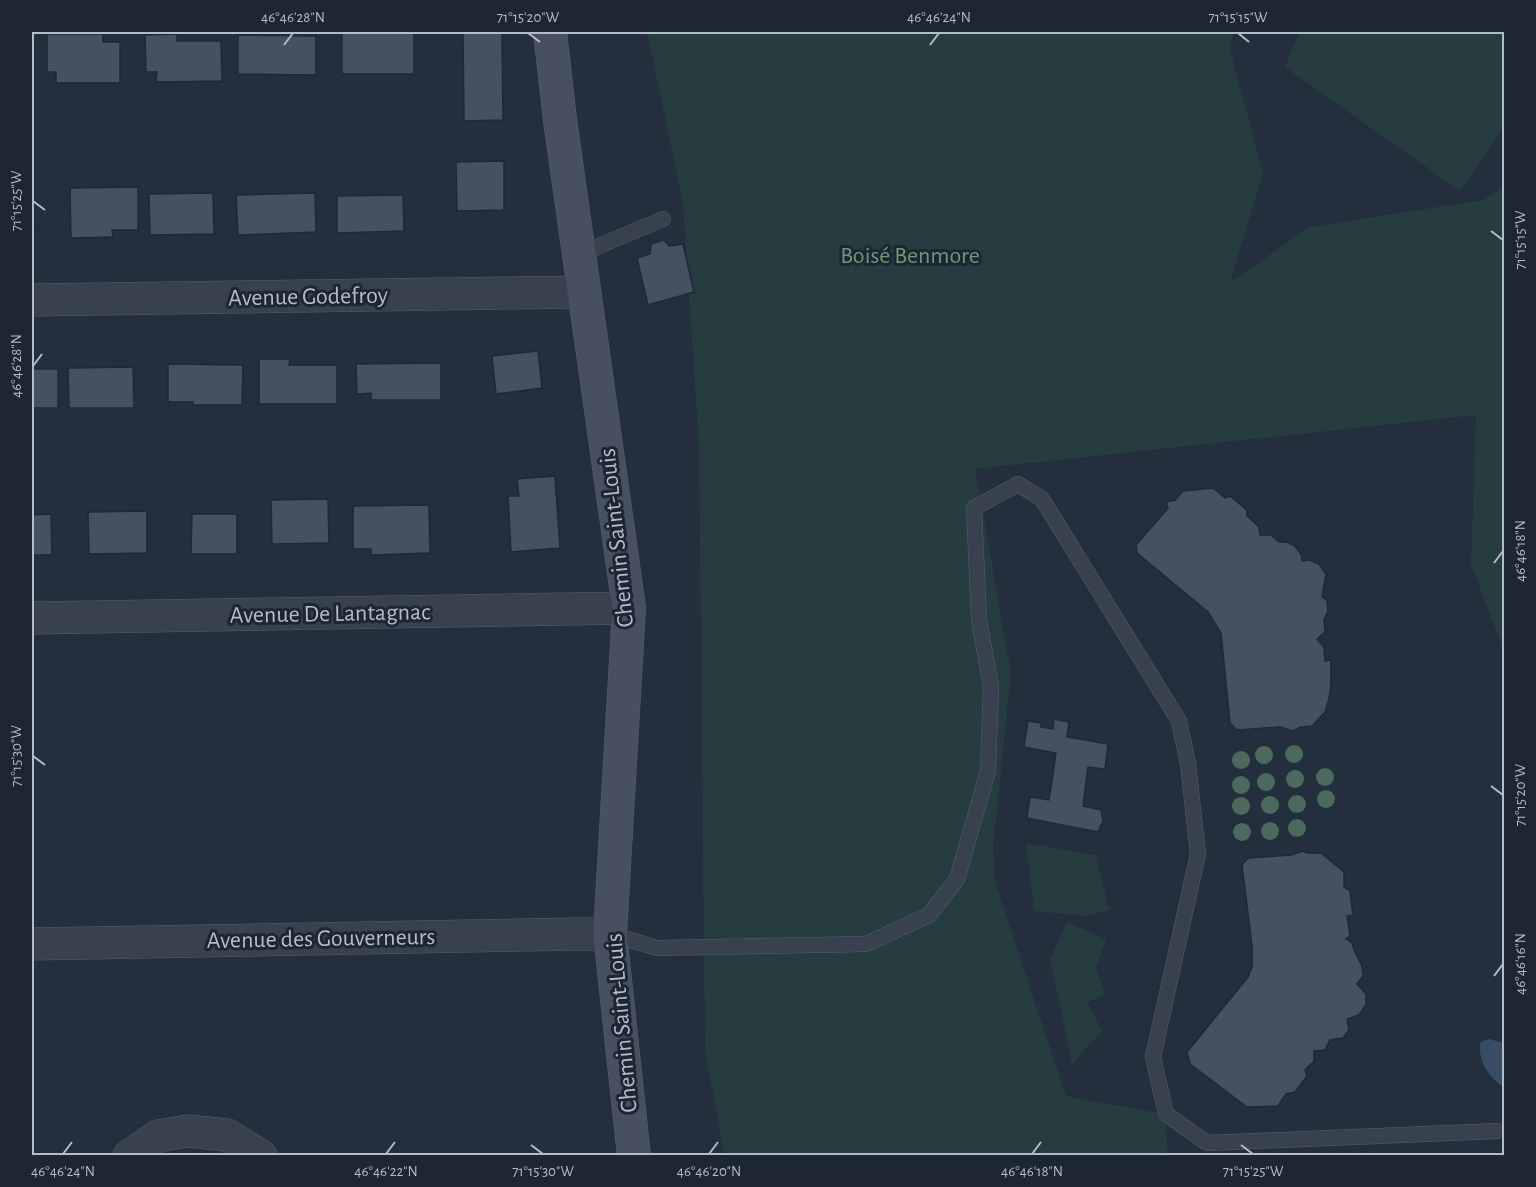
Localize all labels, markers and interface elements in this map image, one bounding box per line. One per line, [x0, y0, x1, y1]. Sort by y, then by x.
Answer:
text: 46°46'28"N [261, 10, 325, 25]
text: 71°15'20"W [497, 10, 560, 25]
text: 46°46'24"N [907, 10, 971, 25]
text: 71°15'15"W [1209, 10, 1268, 25]
text: 71°15'25"W [9, 170, 24, 231]
text: 71°15'15"W [1513, 210, 1528, 269]
park label: Boisé Benmore [840, 244, 980, 268]
street label: Avenue Godefroy [228, 284, 388, 310]
text: 46°46'28"N [9, 334, 24, 398]
street label: Chemin Saint-Louis [596, 447, 638, 629]
text: 46°46'18"N [1513, 520, 1528, 582]
street label: Avenue De Lantagnac [229, 600, 431, 628]
text: 71°15'30"W [9, 725, 24, 787]
text: 71°15'20"W [1513, 763, 1528, 826]
street label: Avenue des Gouverneurs [207, 925, 436, 953]
street label: Chemin Saint-Louis [602, 932, 642, 1114]
text: 46°46'16"N [1513, 933, 1528, 995]
text: 46°46'24"N [31, 1164, 95, 1179]
text: 46°46'22"N [354, 1164, 418, 1179]
text: 71°15'30"W [512, 1164, 574, 1179]
text: 46°46'20"N [677, 1164, 741, 1179]
text: 46°46'18"N [1001, 1164, 1063, 1179]
text: 71°15'25"W [1223, 1164, 1284, 1179]

